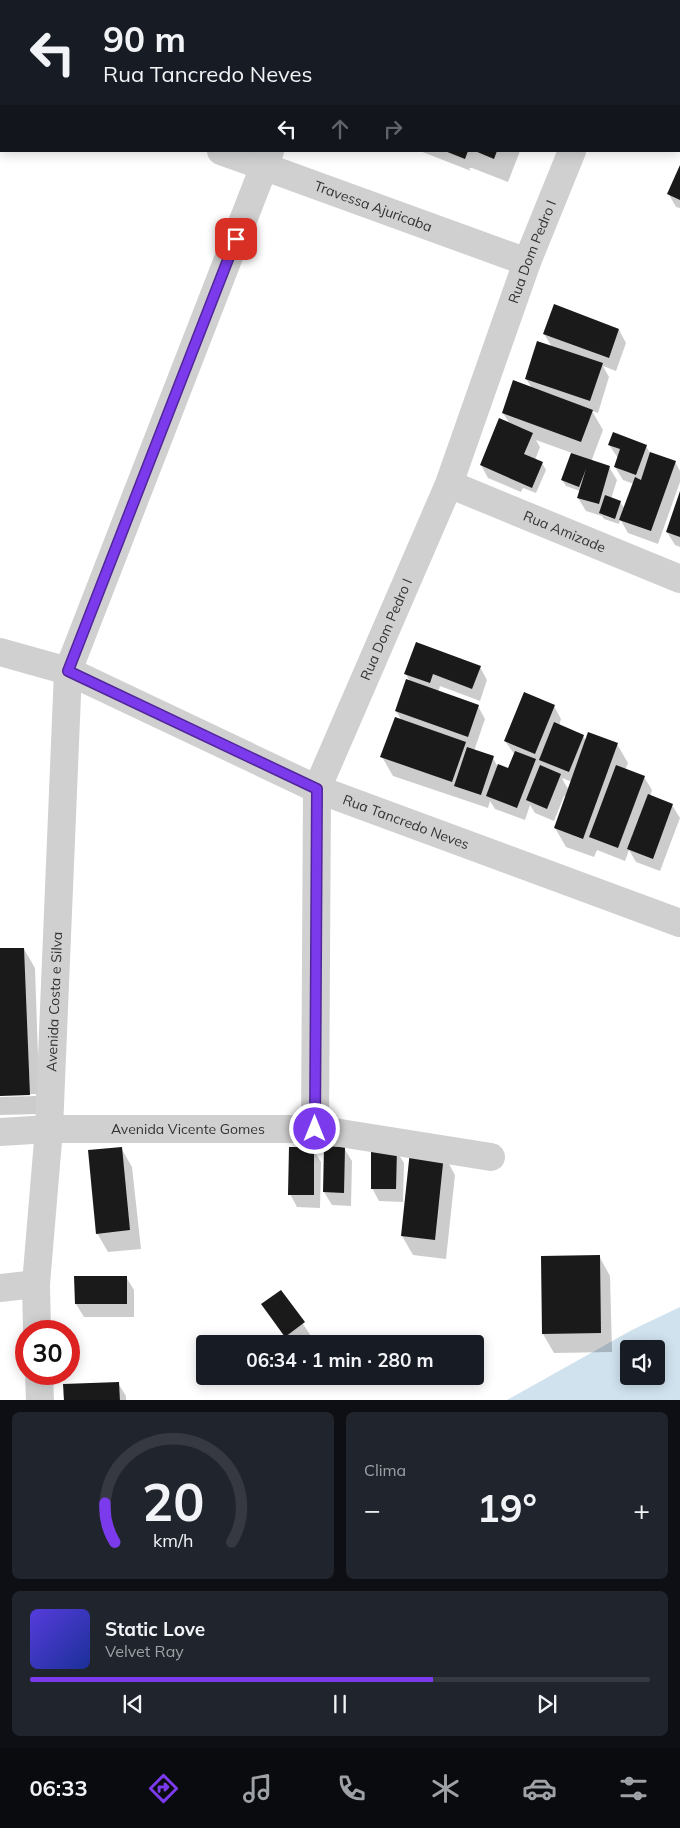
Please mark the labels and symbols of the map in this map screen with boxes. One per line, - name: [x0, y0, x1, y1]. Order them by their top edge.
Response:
- street label: Travessa Ajuricaba: [312, 177, 435, 236]
- street label: Rua Dom Pedro I: [504, 197, 560, 306]
- pin: [215, 218, 257, 260]
- street label: Rua Amizade: [521, 507, 608, 556]
- street label: Rua Dom Pedro I: [356, 576, 416, 683]
- street label: Rua Tancredo Neves: [340, 790, 472, 853]
- street label: Avenida Costa e Silva: [42, 931, 66, 1072]
- position arrow: [288, 1102, 340, 1154]
- street label: Avenida Vicente Gomes: [111, 1120, 265, 1138]
- speed limit sign: 30: [15, 1320, 80, 1385]

